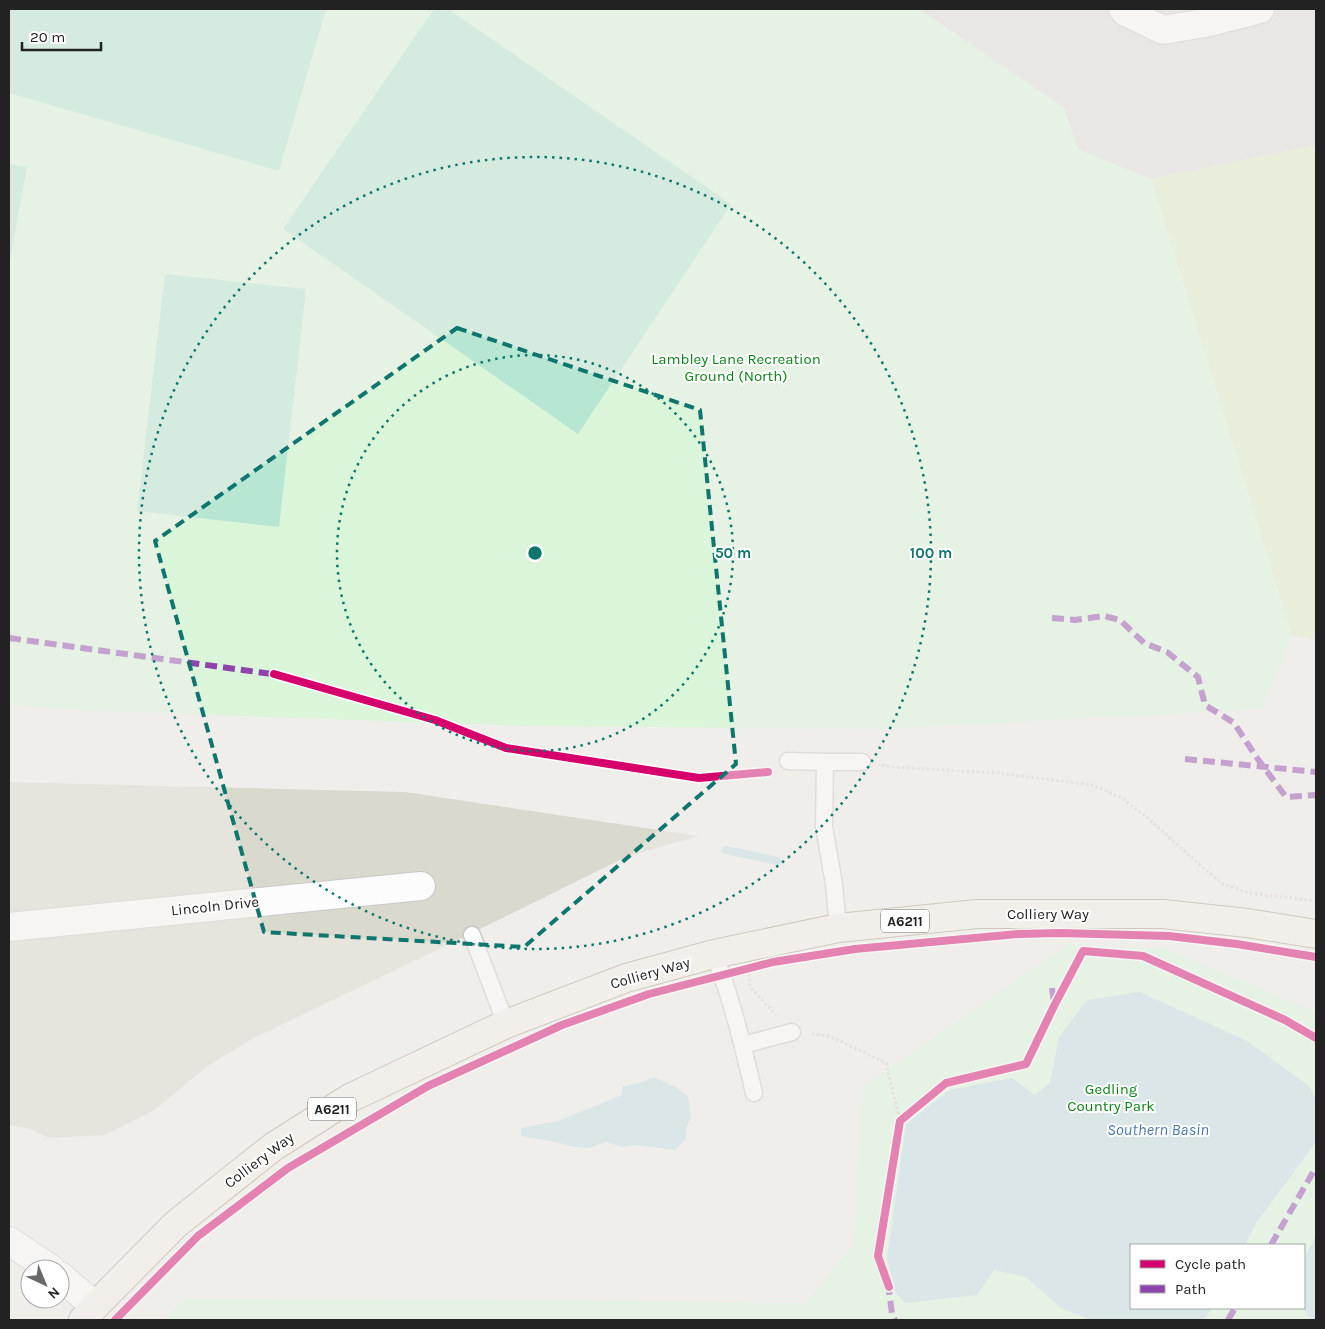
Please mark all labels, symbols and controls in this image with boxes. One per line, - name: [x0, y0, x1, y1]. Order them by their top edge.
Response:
- scale bar: [22, 20, 101, 52]
- text: 20 m: [30, 28, 65, 46]
- park label: Lambley Lane Recreation Ground (North): [651, 350, 821, 385]
- centre of rings: [526, 544, 544, 562]
- text: 50 m: [715, 544, 751, 562]
- text: 100 m: [910, 544, 952, 562]
- street label: Lincoln Drive: [170, 892, 260, 920]
- street label: Colliery Way: [1007, 905, 1089, 923]
- road number: A6211: [881, 909, 929, 932]
- street label: Colliery Way: [608, 953, 692, 993]
- park label: Gedling Country Park: [1067, 1080, 1155, 1115]
- road number: A6211: [308, 1098, 356, 1120]
- water label: Southern Basin: [1107, 1120, 1209, 1139]
- street label: Colliery Way: [221, 1128, 297, 1192]
- legend: [1130, 1244, 1305, 1309]
- text: Cycle path: [1175, 1255, 1246, 1273]
- north arrow: [20, 1259, 70, 1309]
- text: Path: [1175, 1280, 1206, 1298]
- text: N: [44, 1283, 63, 1303]

